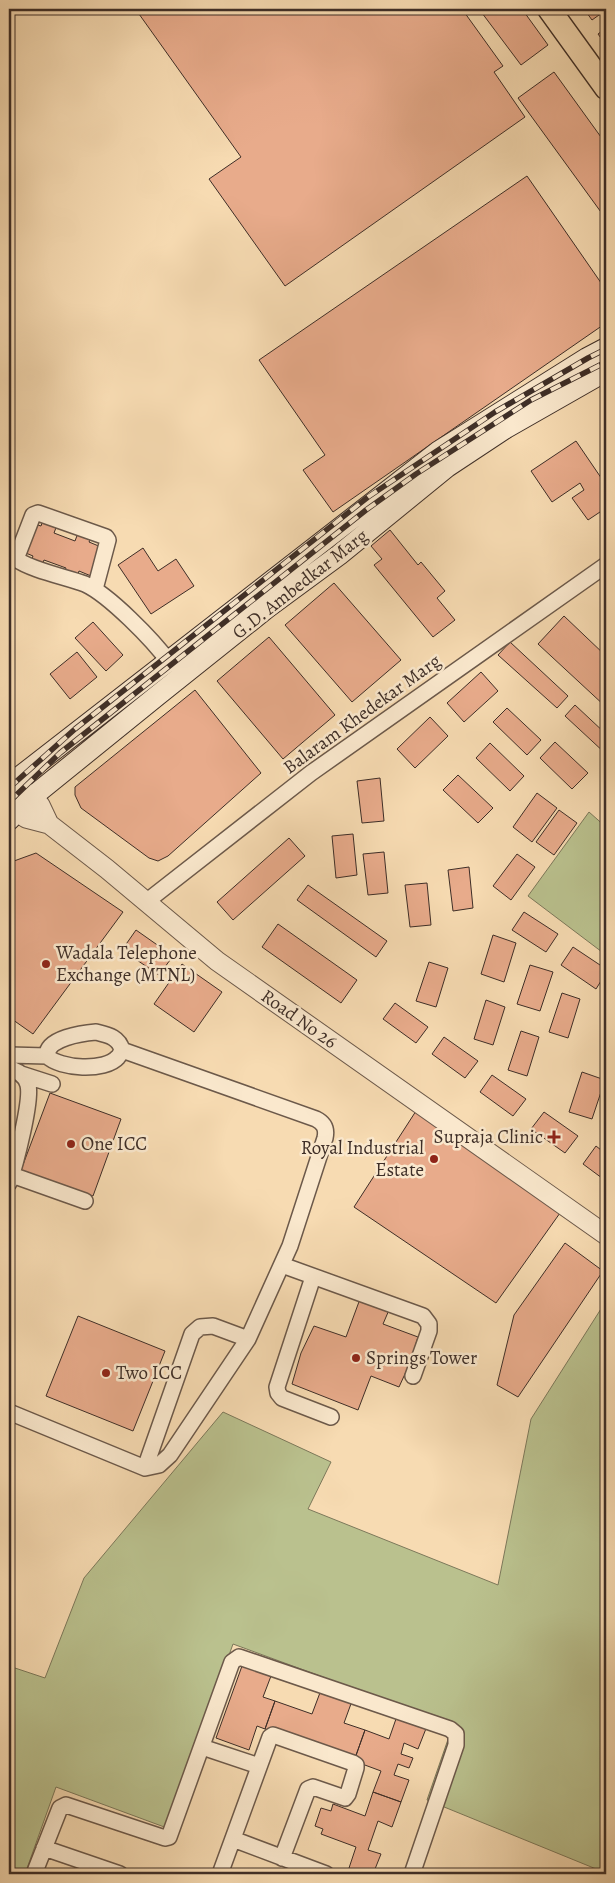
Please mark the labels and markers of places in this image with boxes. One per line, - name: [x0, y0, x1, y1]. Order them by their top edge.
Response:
- place label: Wadala Telephone Exchange (MTNL): [55, 940, 197, 988]
- marker: Wadala Telephone Exchange (MTNL): [40, 958, 52, 970]
- place label: Supraja Clinic: [434, 1124, 543, 1150]
- marker: Supraja Clinic: [547, 1130, 561, 1144]
- place label: One ICC: [81, 1131, 147, 1157]
- place label: Royal Industrial Estate: [301, 1135, 424, 1183]
- marker: One ICC: [65, 1138, 77, 1150]
- marker: Royal Industrial Estate: [428, 1153, 440, 1165]
- place label: Springs Tower: [366, 1345, 477, 1371]
- marker: Springs Tower: [350, 1352, 362, 1364]
- place label: Two ICC: [116, 1360, 182, 1386]
- marker: Two ICC: [100, 1367, 112, 1379]

